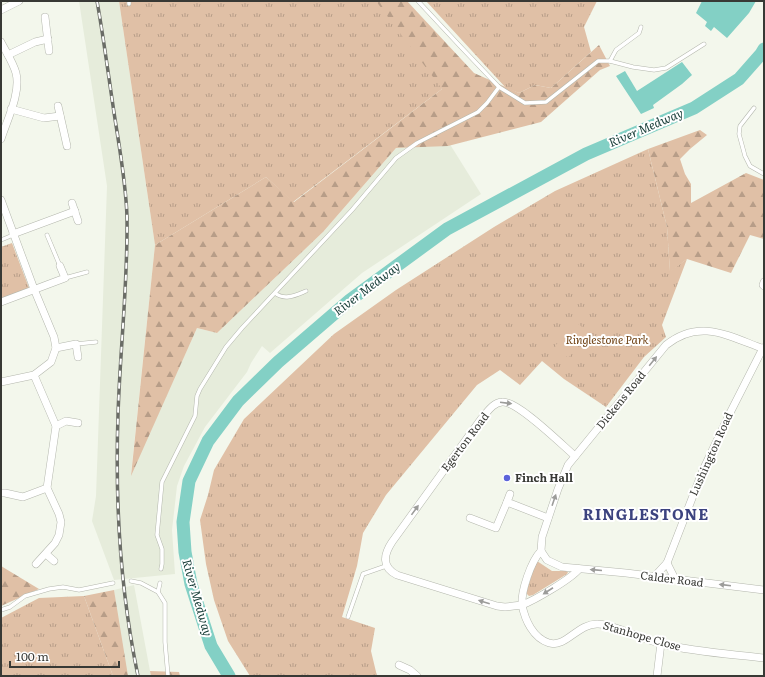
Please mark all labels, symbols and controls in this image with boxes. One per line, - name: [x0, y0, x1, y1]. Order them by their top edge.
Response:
- water label: River Medway: [605, 103, 686, 151]
- water label: River Medway: [329, 257, 404, 319]
- park label: Ringlestone Park: [565, 331, 649, 347]
- one-way arrow: [649, 355, 658, 366]
- street label: Dickens Road: [592, 367, 649, 432]
- one-way arrow: [499, 400, 512, 407]
- street label: Egerton Road: [437, 408, 492, 474]
- street label: Lushington Road: [684, 409, 736, 498]
- place label: Finch Hall: [515, 469, 573, 485]
- marker: Finch Hall: [502, 473, 512, 483]
- one-way arrow: [551, 493, 557, 505]
- district label: RINGLESTONE: [583, 502, 709, 525]
- one-way arrow: [411, 505, 419, 515]
- water label: River Medway: [178, 557, 218, 638]
- street label: Calder Road: [640, 566, 705, 590]
- one-way arrow: [590, 567, 602, 573]
- one-way arrow: [719, 582, 731, 589]
- one-way arrow: [543, 587, 553, 595]
- one-way arrow: [478, 599, 490, 605]
- street label: Stanhope Close: [601, 616, 683, 654]
- scale bar: [10, 643, 119, 669]
- text: 100 m: [16, 647, 49, 665]

